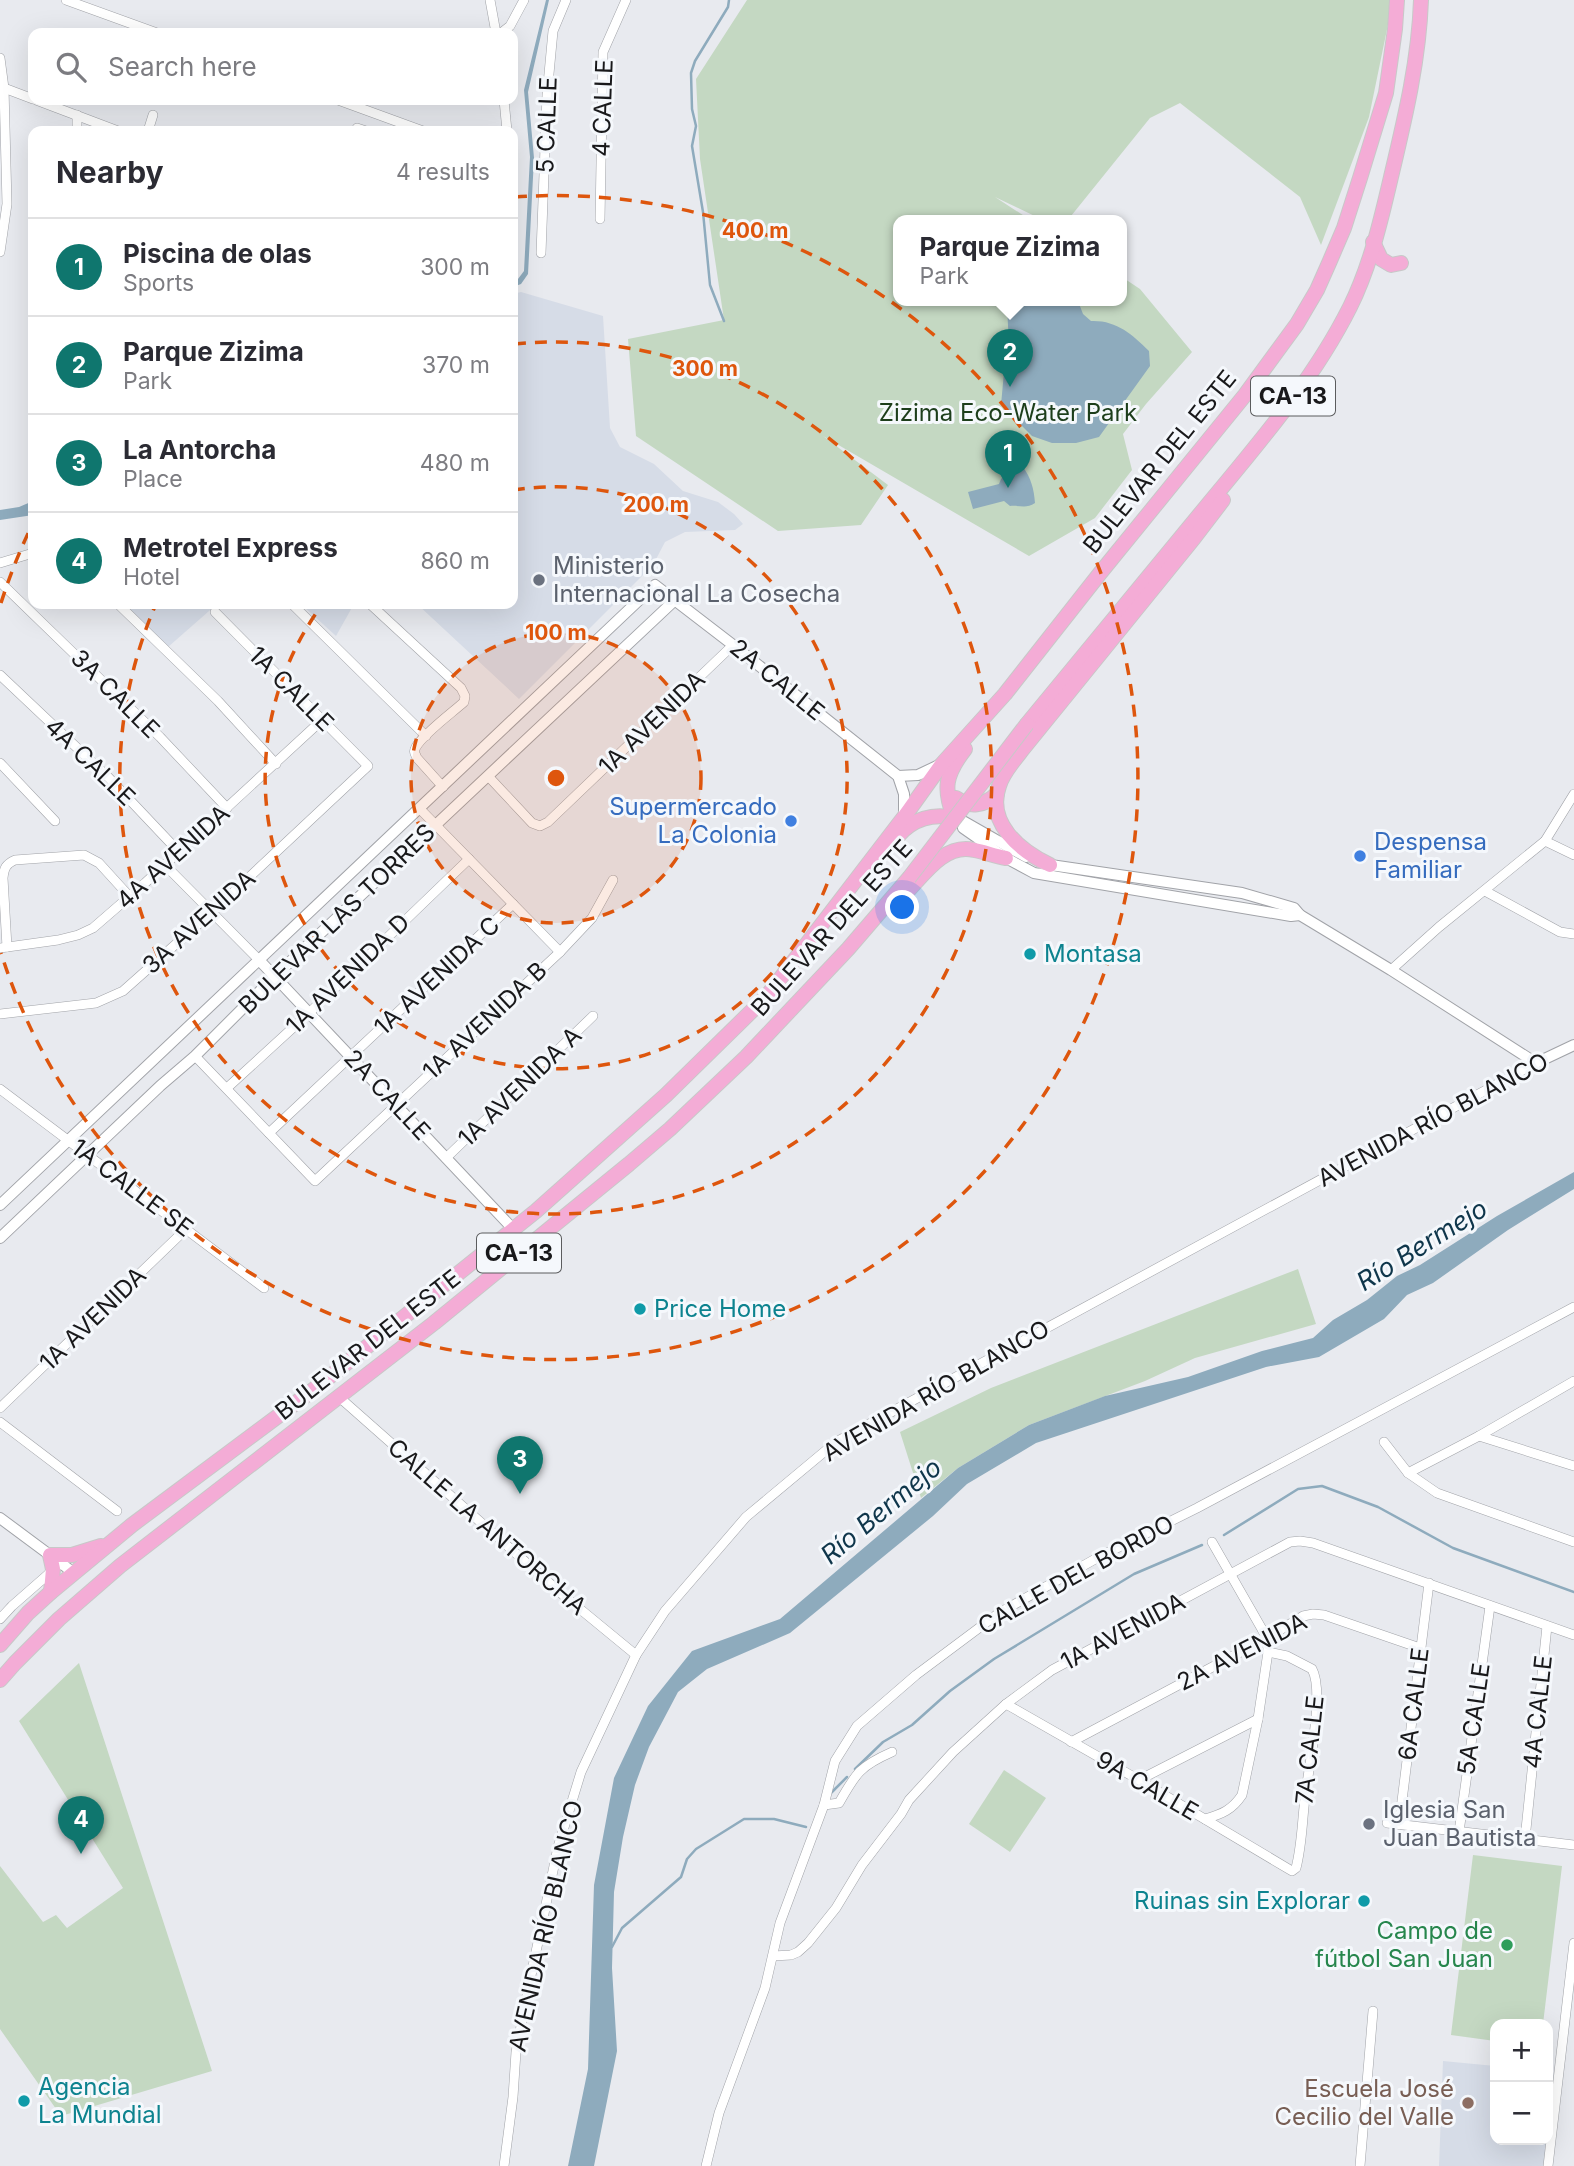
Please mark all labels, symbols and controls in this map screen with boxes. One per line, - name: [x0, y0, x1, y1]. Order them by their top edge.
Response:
- search box: [28, 28, 518, 105]
- icon: search: [52, 48, 90, 86]
- text: Search here: [108, 51, 257, 82]
- street label: 4 CALLE: [586, 59, 619, 157]
- street label: 5 CALLE: [530, 76, 563, 174]
- text: Nearby: [56, 154, 164, 190]
- text: 4 results: [396, 158, 490, 186]
- popup: [893, 215, 1127, 306]
- text: 400 m: [722, 218, 788, 243]
- text: Parque Zizima: [920, 231, 1100, 262]
- text: Piscina de olas: [123, 238, 312, 269]
- text: 1: [74, 253, 84, 281]
- text: 300 m: [420, 253, 490, 281]
- text: Park: [920, 262, 969, 290]
- text: Sports: [123, 269, 194, 297]
- pin: 2: [987, 329, 1033, 387]
- text: Parque Zizima: [123, 336, 304, 367]
- text: 2: [72, 351, 86, 379]
- text: 370 m: [422, 351, 490, 379]
- text: 300 m: [672, 356, 738, 381]
- street label: BULEVAR DEL ESTE: [1077, 364, 1242, 559]
- text: Park: [123, 367, 172, 395]
- road number: CA-13: [1251, 376, 1335, 416]
- park label: Zizima Eco-Water Park: [879, 398, 1137, 427]
- pin: 1: [985, 430, 1031, 488]
- text: La Antorcha: [123, 434, 276, 465]
- text: 3: [72, 449, 86, 477]
- text: 480 m: [420, 449, 490, 477]
- text: Place: [123, 465, 183, 493]
- text: 200 m: [623, 492, 689, 517]
- text: Metrotel Express: [123, 532, 338, 563]
- text: 4: [71, 547, 87, 575]
- text: 860 m: [420, 547, 490, 575]
- place label: Ministerio Internacional La Cosecha: [553, 551, 840, 608]
- text: Hotel: [123, 563, 180, 591]
- marker: Ministerio Internacional La Cosecha: [531, 572, 547, 588]
- text: 100 m: [525, 620, 587, 645]
- street label: 2A CALLE: [724, 633, 830, 726]
- street label: 1A CALLE: [243, 640, 340, 737]
- street label: 3A CALLE: [65, 643, 166, 744]
- street label: 1A AVENIDA: [592, 665, 711, 781]
- street label: 4A CALLE: [39, 712, 141, 812]
- centre of rings: [544, 766, 568, 790]
- place label: Supermercado La Colonia: [609, 792, 777, 849]
- street label: 4A AVENIDA: [110, 798, 235, 915]
- marker: Supermercado La Colonia: [783, 813, 799, 829]
- street label: BULEVAR LAS TORRES: [233, 817, 441, 1020]
- place label: Despensa Familiar: [1374, 827, 1487, 884]
- street label: BULEVAR DEL ESTE: [745, 834, 918, 1022]
- marker: Despensa Familiar: [1352, 848, 1368, 864]
- street label: 3A AVENIDA: [136, 863, 261, 980]
- your location: [885, 890, 919, 924]
- street label: 1A AVENIDA D: [280, 907, 416, 1040]
- street label: 1A AVENIDA C: [368, 910, 505, 1041]
- place label: Montasa: [1044, 939, 1142, 968]
- marker: Montasa: [1022, 946, 1038, 962]
- street label: 1A AVENIDA B: [417, 956, 553, 1085]
- street label: 1A AVENIDA A: [452, 1021, 587, 1153]
- street label: 2A CALLE: [338, 1043, 437, 1146]
- street label: AVENIDA RÍO BLANCO: [1312, 1046, 1553, 1193]
- street label: 1A CALLE SE: [66, 1132, 199, 1243]
- water label: Río Bermejo: [1351, 1192, 1493, 1297]
- road number: CA-13: [477, 1234, 561, 1272]
- street label: 1A AVENIDA: [33, 1261, 152, 1377]
- street label: BULEVAR DEL ESTE: [269, 1263, 466, 1426]
- place label: Price Home: [654, 1294, 786, 1323]
- marker: Price Home: [632, 1301, 648, 1317]
- street label: AVENIDA RÍO BLANCO: [817, 1313, 1054, 1467]
- street label: CALLE LA ANTORCHA: [382, 1432, 593, 1621]
- pin: 3: [497, 1436, 543, 1494]
- water label: Río Bermejo: [814, 1451, 947, 1570]
- street label: CALLE DEL BORDO: [973, 1509, 1179, 1640]
- street label: 1A AVENIDA: [1056, 1587, 1190, 1676]
- street label: 2A AVENIDA: [1172, 1607, 1311, 1697]
- street label: 6A CALLE: [1392, 1646, 1435, 1762]
- street label: 4A CALLE: [1517, 1654, 1558, 1770]
- street label: 5A CALLE: [1451, 1661, 1496, 1777]
- street label: 7A CALLE: [1289, 1694, 1330, 1806]
- street label: 9A CALLE: [1091, 1745, 1204, 1826]
- place label: Iglesia San Juan Bautista: [1383, 1795, 1536, 1852]
- pin: 4: [58, 1796, 104, 1854]
- street label: AVENIDA RÍO BLANCO: [502, 1797, 589, 2054]
- marker: Iglesia San Juan Bautista: [1361, 1816, 1377, 1832]
- place label: Ruinas sin Explorar: [1134, 1886, 1350, 1915]
- marker: Ruinas sin Explorar: [1356, 1893, 1372, 1909]
- place label: Campo de fútbol San Juan: [1315, 1916, 1493, 1973]
- marker: Campo de fútbol San Juan: [1499, 1937, 1515, 1953]
- map controls: [1490, 2019, 1553, 2145]
- button: +: [1490, 2019, 1553, 2082]
- place label: Agencia La Mundial: [38, 2072, 162, 2129]
- place label: Escuela José Cecilio del Valle: [1275, 2074, 1454, 2131]
- button: −: [1490, 2082, 1553, 2145]
- marker: Agencia La Mundial: [16, 2093, 32, 2109]
- marker: Escuela José Cecilio del Valle: [1460, 2095, 1476, 2111]

